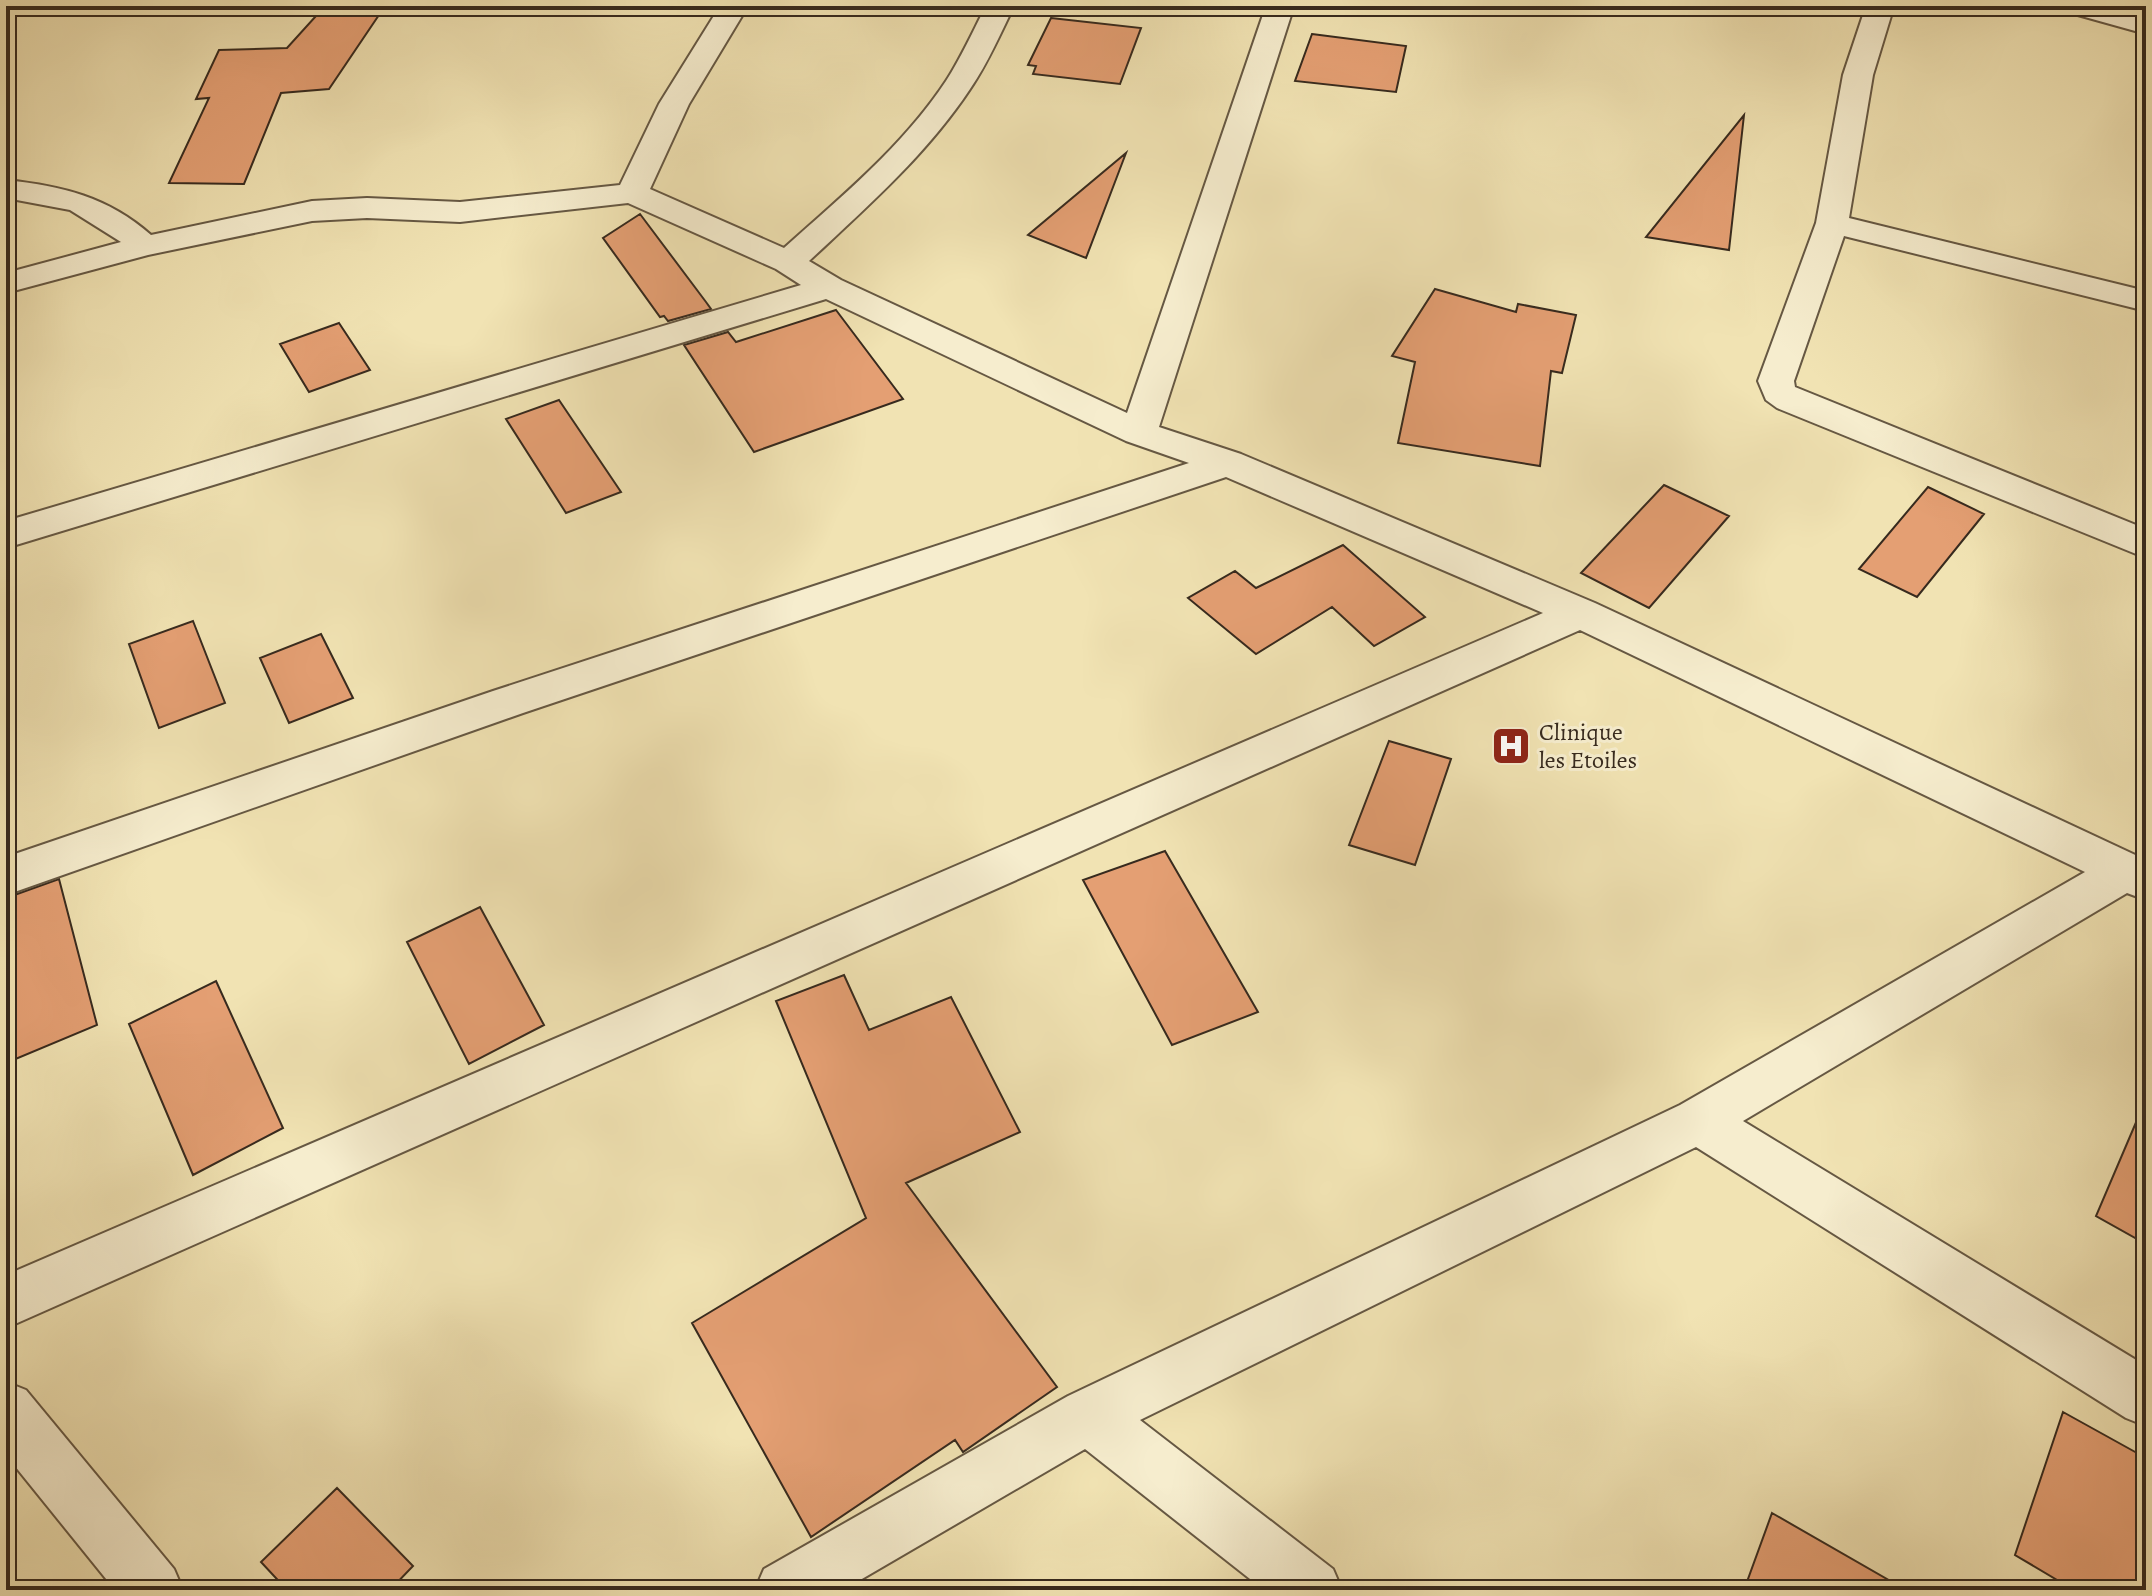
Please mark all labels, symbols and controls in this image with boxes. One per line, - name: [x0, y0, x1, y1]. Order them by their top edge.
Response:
- place label: Clinique les Etoiles: [1539, 716, 1637, 776]
- hospital icon: Clinique les Etoiles: [1490, 725, 1532, 767]

